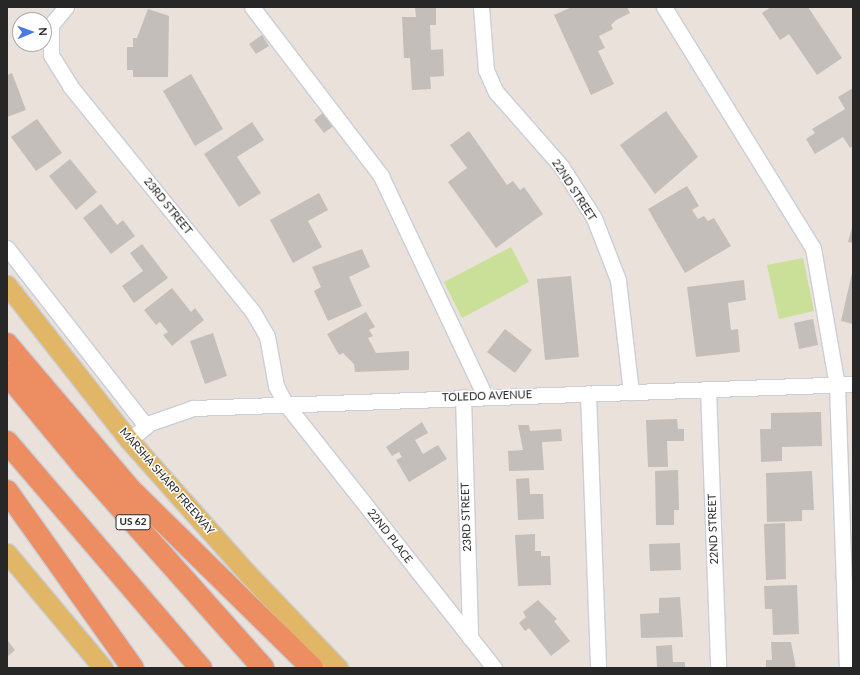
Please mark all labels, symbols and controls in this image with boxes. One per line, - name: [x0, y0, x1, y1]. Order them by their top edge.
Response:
- north arrow: [12, 12, 52, 52]
- text: N: [37, 27, 50, 36]
- street label: 22ND STREET: [549, 157, 599, 223]
- street label: 23RD STREET: [141, 175, 195, 237]
- street label: TOLEDO AVENUE: [442, 388, 532, 404]
- street label: MARSHA SHARP FREEWAY: [117, 425, 217, 537]
- street label: 23RD STREET: [458, 482, 474, 552]
- street label: 22ND STREET: [705, 493, 721, 565]
- street label: 22ND PLACE: [365, 506, 415, 566]
- road number: US 62: [115, 514, 151, 530]

